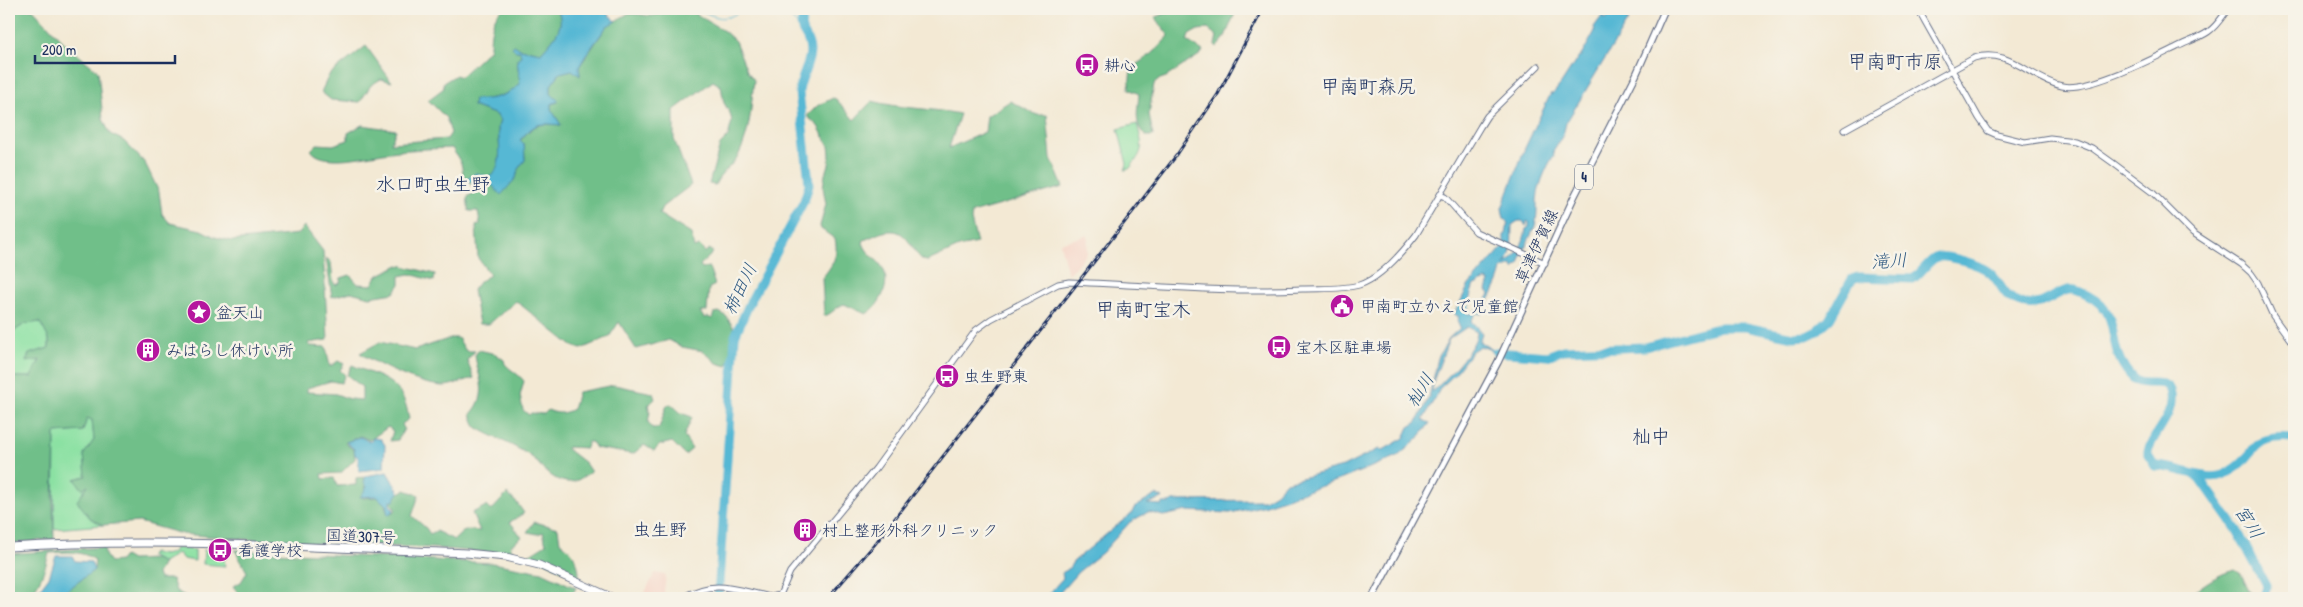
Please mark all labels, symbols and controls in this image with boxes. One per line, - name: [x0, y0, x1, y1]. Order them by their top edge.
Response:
- scale bar: [35, 32, 175, 64]
- text: 200 m: [42, 39, 76, 60]
- district label: 甲南町市原: [1847, 48, 1943, 74]
- bus stop icon: 耕心: [1074, 52, 1100, 78]
- place label: 耕心: [1104, 54, 1136, 76]
- district label: 甲南町森尻: [1320, 73, 1416, 99]
- road number: 4: [1575, 164, 1593, 190]
- district label: 水口町虫生野: [376, 171, 490, 197]
- street label: 草津伊賀線: [1509, 205, 1563, 287]
- water label: 滝川: [1870, 247, 1908, 274]
- water label: 柿田川: [716, 259, 763, 319]
- public building icon: 甲南町立かえで児童館: [1329, 293, 1355, 319]
- place label: 甲南町立かえで児童館: [1360, 295, 1519, 317]
- district label: 甲南町宝木: [1095, 296, 1191, 322]
- place icon: 盆天山: [186, 299, 212, 325]
- place label: 盆天山: [216, 301, 264, 323]
- bus stop icon: 宝木区駐車場: [1266, 334, 1292, 360]
- place label: 宝木区駐車場: [1296, 336, 1392, 358]
- building icon: みはらし休けい所: [135, 337, 161, 363]
- place label: みはらし休けい所: [166, 339, 294, 361]
- bus stop icon: 虫生野東: [934, 363, 960, 389]
- place label: 虫生野東: [964, 365, 1028, 387]
- water label: 杣川: [1399, 368, 1440, 412]
- district label: 杣中: [1632, 423, 1670, 449]
- water label: 宮川: [2229, 500, 2270, 544]
- district label: 虫生野: [633, 517, 687, 542]
- building icon: 村上整形外科クリニック: [792, 517, 818, 543]
- place label: 村上整形外科クリニック: [822, 519, 998, 541]
- street label: 国道307号: [326, 524, 396, 548]
- bus stop icon: 看護学校: [207, 537, 233, 563]
- place label: 看護学校: [238, 539, 302, 561]

